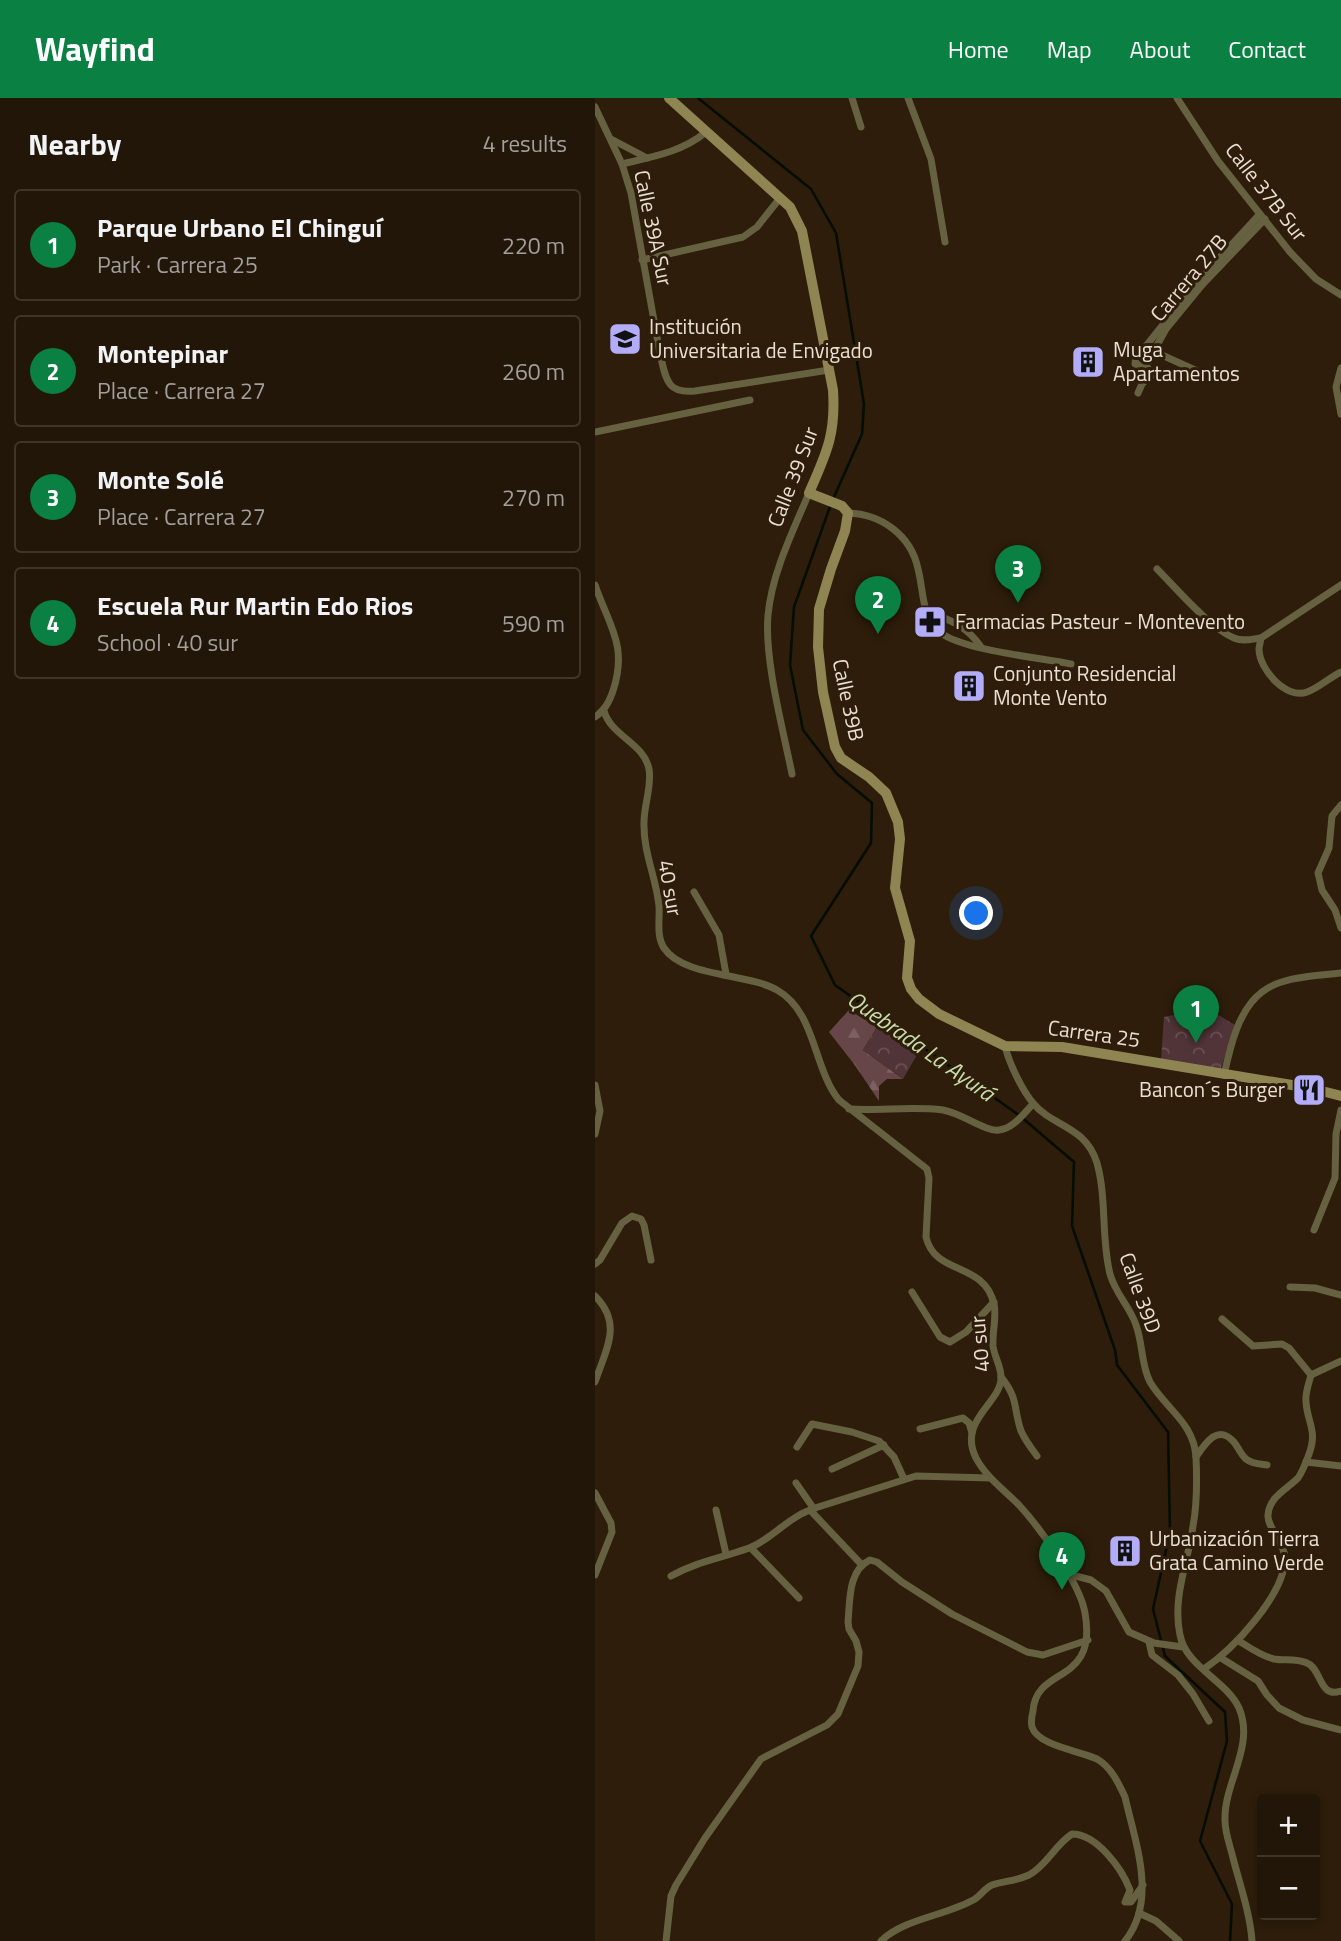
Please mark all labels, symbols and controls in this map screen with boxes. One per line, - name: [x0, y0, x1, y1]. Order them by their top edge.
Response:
- text: Wayfind: [35, 24, 155, 74]
- text: Home: [948, 31, 1009, 67]
- text: Map: [1047, 31, 1092, 67]
- text: About: [1130, 31, 1190, 67]
- text: Contact: [1228, 31, 1306, 67]
- text: Nearby: [28, 121, 121, 167]
- text: 4 results: [483, 126, 567, 161]
- street label: Calle 37B Sur: [1218, 135, 1316, 248]
- street label: Calle 39A Sur: [626, 167, 682, 289]
- text: Parque Urbano El Chinguí: [97, 208, 382, 247]
- street label: Carrera 27B: [1142, 227, 1234, 328]
- text: 1: [47, 228, 59, 263]
- text: 220 m: [502, 228, 565, 263]
- text: Park · Carrera 25: [97, 247, 258, 282]
- place label: Institución Universitaria de Envigado: [649, 310, 873, 366]
- school or university icon: Institución Universitaria de Envigado: [606, 320, 644, 358]
- place label: Muga Apartamentos: [1113, 333, 1240, 389]
- text: Montepinar: [97, 334, 228, 373]
- building icon: Muga Apartamentos: [1069, 343, 1107, 381]
- text: 2: [47, 354, 59, 389]
- text: 260 m: [502, 354, 565, 389]
- text: Place · Carrera 27: [97, 373, 266, 408]
- street label: Calle 39 Sur: [758, 422, 826, 531]
- text: Monte Solé: [97, 460, 224, 499]
- text: 3: [47, 480, 59, 515]
- text: 270 m: [502, 480, 565, 515]
- text: Place · Carrera 27: [97, 499, 266, 534]
- pin: 3: [995, 545, 1041, 603]
- pin: 2: [855, 576, 901, 634]
- text: Escuela Rur Martin Edo Rios: [97, 586, 413, 625]
- pharmacy icon: Farmacias Pasteur - Montevento: [911, 603, 949, 641]
- place label: Farmacias Pasteur - Montevento: [955, 605, 1245, 637]
- text: 4: [47, 606, 59, 641]
- text: 590 m: [502, 606, 565, 641]
- text: School · 40 sur: [97, 625, 238, 660]
- street label: Calle 39B: [825, 656, 873, 744]
- place label: Conjunto Residencial Monte Vento: [993, 657, 1176, 713]
- building icon: Conjunto Residencial Monte Vento: [950, 667, 988, 705]
- street label: 40 sur: [650, 857, 692, 918]
- your location: [959, 896, 993, 930]
- water label: Quebrada La Ayurá: [840, 982, 1004, 1111]
- pin: 1: [1173, 985, 1219, 1043]
- street label: Carrera 25: [1046, 1011, 1142, 1055]
- restaurant icon: Bancon´s Burger: [1290, 1071, 1328, 1109]
- place label: Bancon´s Burger: [1139, 1073, 1285, 1105]
- street label: Calle 39D: [1112, 1248, 1170, 1338]
- street label: 40 sur: [961, 1315, 997, 1374]
- place label: Urbanización Tierra Grata Camino Verde: [1149, 1522, 1324, 1578]
- pin: 4: [1039, 1532, 1085, 1590]
- building icon: Urbanización Tierra Grata Camino Verde: [1106, 1532, 1144, 1570]
- map controls: [1257, 1794, 1320, 1920]
- button: +: [1257, 1794, 1320, 1857]
- button: −: [1257, 1857, 1320, 1920]

